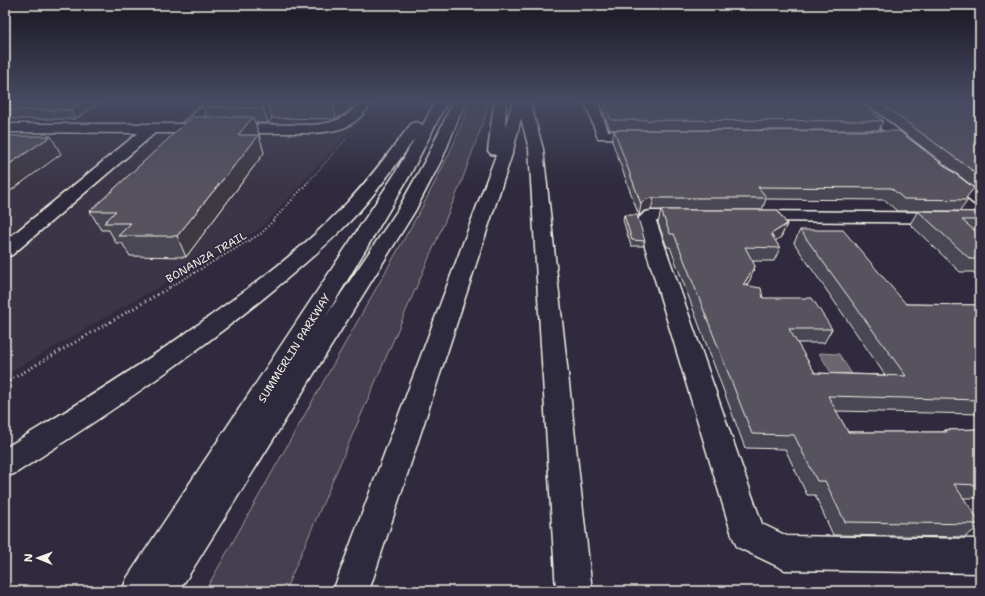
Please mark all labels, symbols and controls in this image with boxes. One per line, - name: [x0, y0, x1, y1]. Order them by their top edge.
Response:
- street label: BONANZA TRAIL: [163, 228, 249, 287]
- street label: SUMMERLIN PARKWAY: [255, 291, 334, 406]
- north arrow: [18, 538, 58, 578]
- text: N: [21, 553, 36, 562]

